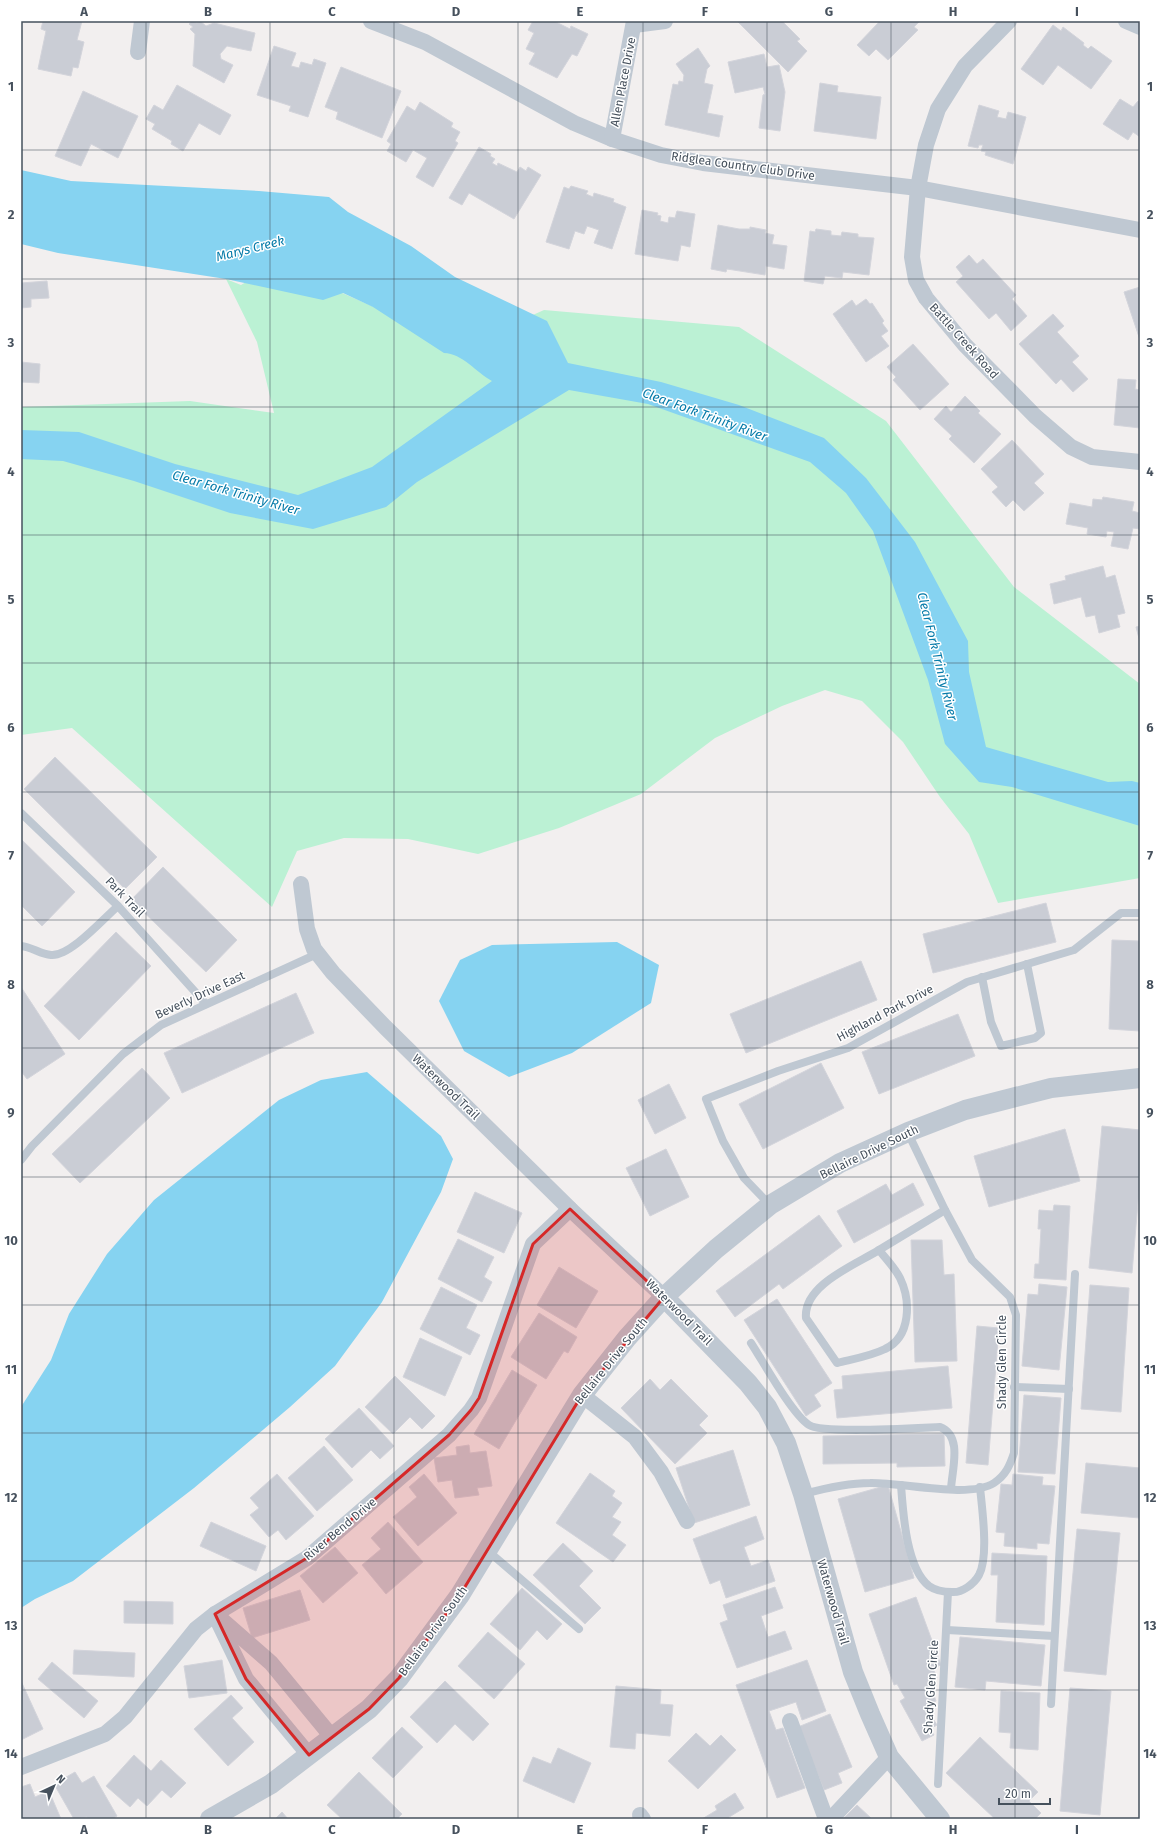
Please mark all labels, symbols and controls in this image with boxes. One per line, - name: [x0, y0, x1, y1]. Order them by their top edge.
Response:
- text: A: [79, 4, 88, 19]
- text: B: [204, 4, 212, 19]
- text: C: [328, 4, 336, 19]
- text: D: [452, 4, 461, 19]
- text: E: [577, 4, 584, 19]
- text: F: [702, 4, 709, 19]
- text: G: [825, 4, 833, 19]
- text: H: [949, 4, 957, 19]
- text: I: [1075, 4, 1079, 19]
- street label: Allen Place Drive: [607, 36, 639, 128]
- text: 1: [8, 79, 14, 94]
- text: 1: [1147, 79, 1153, 94]
- street label: Ridglea Country Club Drive: [670, 149, 816, 183]
- text: 2: [8, 207, 15, 222]
- text: 2: [1147, 207, 1154, 222]
- water label: Marys Creek: [214, 233, 286, 264]
- street label: Battle Creek Road: [927, 300, 1001, 382]
- text: 3: [7, 335, 15, 350]
- text: 3: [1146, 335, 1154, 350]
- water label: Clear Fork Trinity River: [640, 385, 770, 444]
- text: 4: [7, 464, 15, 479]
- text: 4: [1146, 464, 1154, 479]
- water label: Clear Fork Trinity River: [171, 467, 302, 518]
- water label: Clear Fork Trinity River: [914, 591, 961, 723]
- text: 5: [8, 592, 15, 607]
- text: 5: [1147, 592, 1154, 607]
- text: 6: [7, 720, 15, 735]
- text: 6: [1146, 720, 1154, 735]
- text: 7: [8, 848, 14, 863]
- text: 7: [1147, 848, 1153, 863]
- street label: Park Trail: [103, 874, 148, 920]
- street label: Beverly Drive East: [153, 968, 248, 1022]
- text: 8: [7, 977, 15, 992]
- text: 8: [1146, 977, 1154, 992]
- street label: Highland Park Drive: [834, 982, 936, 1044]
- street label: Waterwood Trail: [410, 1051, 483, 1123]
- text: 9: [7, 1105, 15, 1120]
- text: 9: [1146, 1105, 1154, 1120]
- street label: Bellaire Drive South: [817, 1122, 921, 1182]
- text: 10: [4, 1233, 18, 1248]
- text: 10: [1143, 1233, 1157, 1248]
- street label: Waterwood Trail: [643, 1276, 715, 1348]
- street label: Bellaire Drive South: [572, 1315, 650, 1407]
- street label: Shady Glen Circle: [995, 1315, 1009, 1409]
- text: 11: [5, 1362, 17, 1377]
- text: 11: [1144, 1362, 1156, 1377]
- text: 12: [5, 1490, 18, 1505]
- text: 12: [1144, 1490, 1157, 1505]
- street label: River Bend Drive: [301, 1495, 379, 1563]
- street label: Waterwood Trail: [814, 1558, 852, 1647]
- street label: Bellaire Drive South: [396, 1583, 470, 1679]
- text: 13: [5, 1618, 18, 1633]
- text: 13: [1144, 1618, 1157, 1633]
- street label: Shady Glen Circle: [921, 1640, 941, 1734]
- text: 14: [4, 1746, 18, 1761]
- text: 14: [1143, 1746, 1157, 1761]
- north arrow: [34, 1766, 74, 1806]
- text: N: [53, 1772, 68, 1786]
- scale bar: [999, 1780, 1050, 1806]
- text: 20 m: [1005, 1787, 1031, 1801]
- text: A: [79, 1822, 88, 1837]
- text: B: [204, 1822, 212, 1837]
- text: C: [328, 1822, 336, 1837]
- text: D: [452, 1822, 461, 1837]
- text: E: [577, 1822, 584, 1837]
- text: F: [702, 1822, 709, 1837]
- text: G: [825, 1822, 833, 1837]
- text: H: [949, 1822, 957, 1837]
- text: I: [1075, 1822, 1079, 1837]

